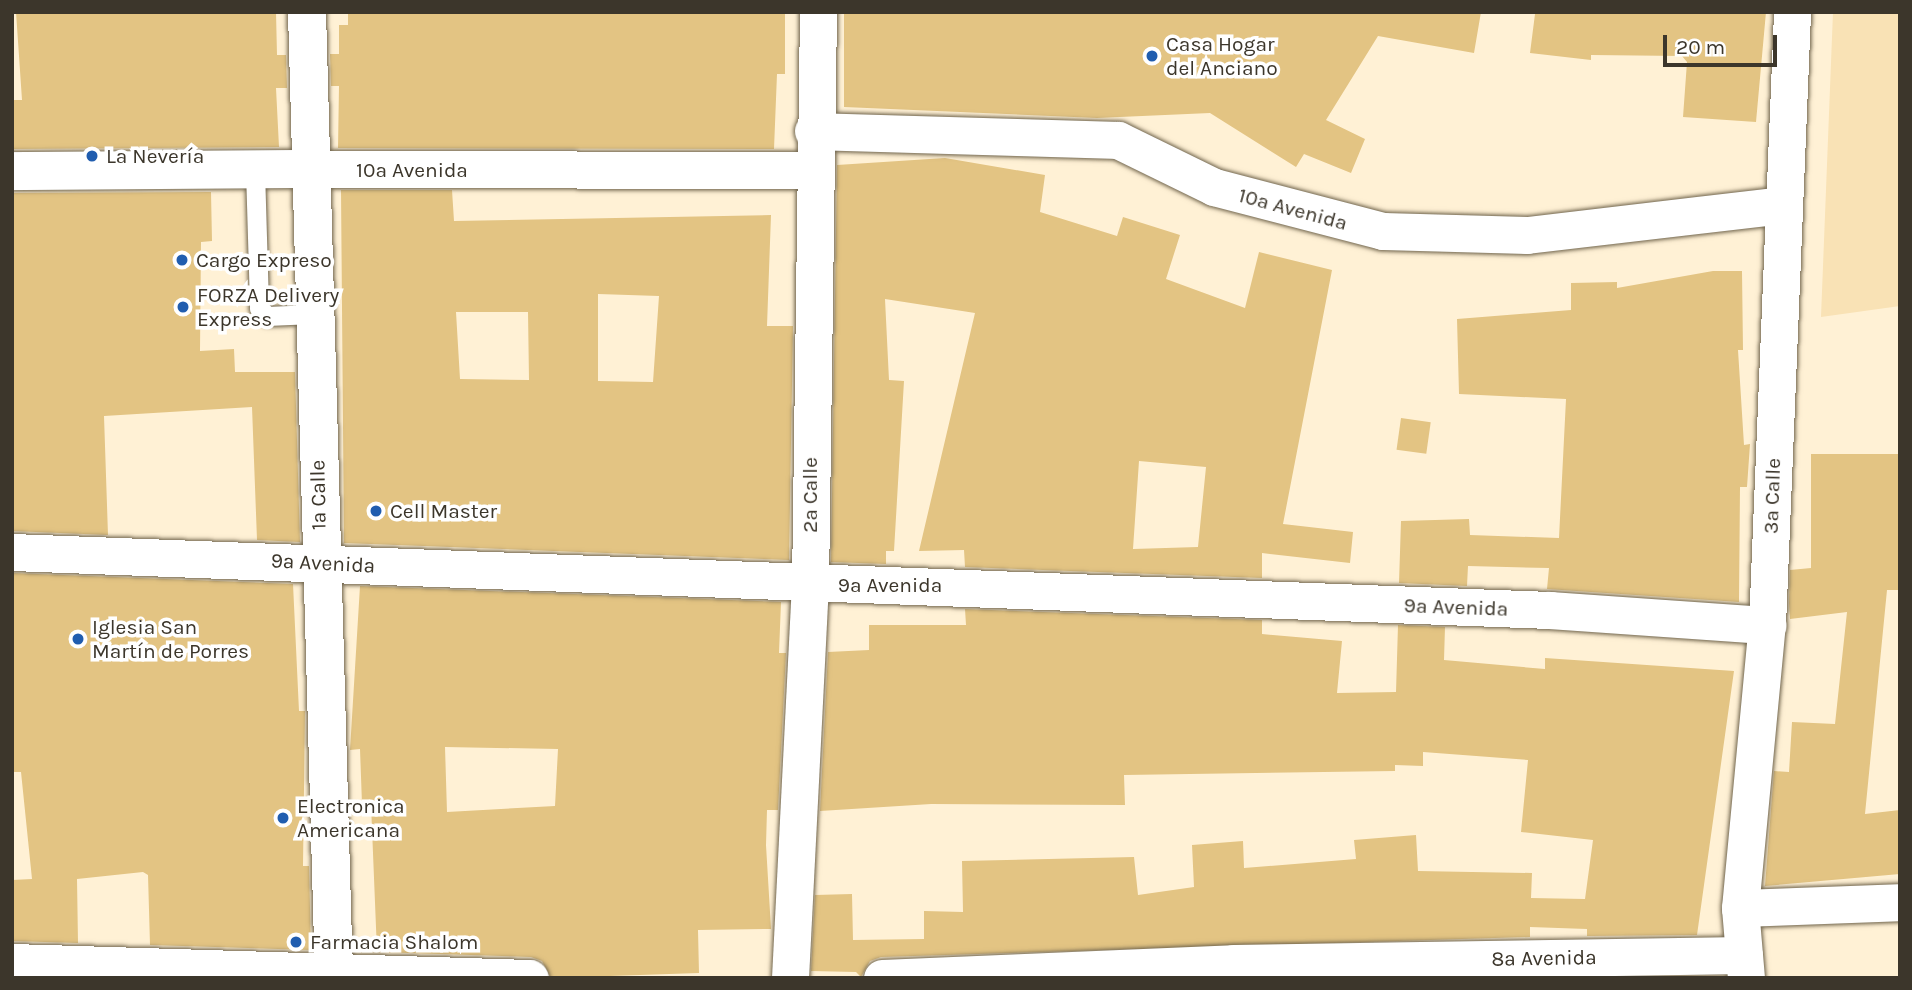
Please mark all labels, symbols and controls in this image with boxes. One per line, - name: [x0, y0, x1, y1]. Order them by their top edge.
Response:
- scale bar: [1667, 21, 1781, 65]
- place label: Casa Hogar del Anciano: [1166, 31, 1278, 81]
- text: 20 m: [1676, 35, 1725, 59]
- marker: Casa Hogar del Anciano: [1144, 48, 1160, 64]
- place label: La Nevería: [106, 143, 204, 169]
- marker: La Nevería: [84, 148, 100, 164]
- street label: 10a Avenida: [356, 157, 468, 183]
- street label: 10a Avenida: [1236, 182, 1350, 236]
- place label: Cargo Expreso: [196, 247, 332, 273]
- marker: Cargo Expreso: [174, 252, 190, 268]
- place label: FORZA Delivery Express: [197, 282, 339, 332]
- marker: FORZA Delivery Express: [175, 299, 191, 315]
- street label: 2a Calle: [797, 457, 823, 533]
- street label: 3a Calle: [1758, 458, 1786, 534]
- street label: 1a Calle: [305, 460, 331, 530]
- place label: Cell Master: [390, 498, 497, 524]
- marker: Cell Master: [368, 503, 384, 519]
- street label: 9a Avenida: [270, 548, 376, 578]
- street label: 9a Avenida: [838, 572, 942, 598]
- street label: 9a Avenida: [1403, 593, 1509, 621]
- place label: Iglesia San Martín de Porres: [92, 614, 249, 664]
- marker: Iglesia San Martín de Porres: [70, 631, 86, 647]
- place label: Electronica Americana: [297, 793, 405, 843]
- marker: Electronica Americana: [275, 810, 291, 826]
- place label: Farmacia Shalom: [310, 929, 478, 955]
- marker: Farmacia Shalom: [288, 934, 304, 950]
- street label: 8a Avenida: [1491, 944, 1597, 972]

